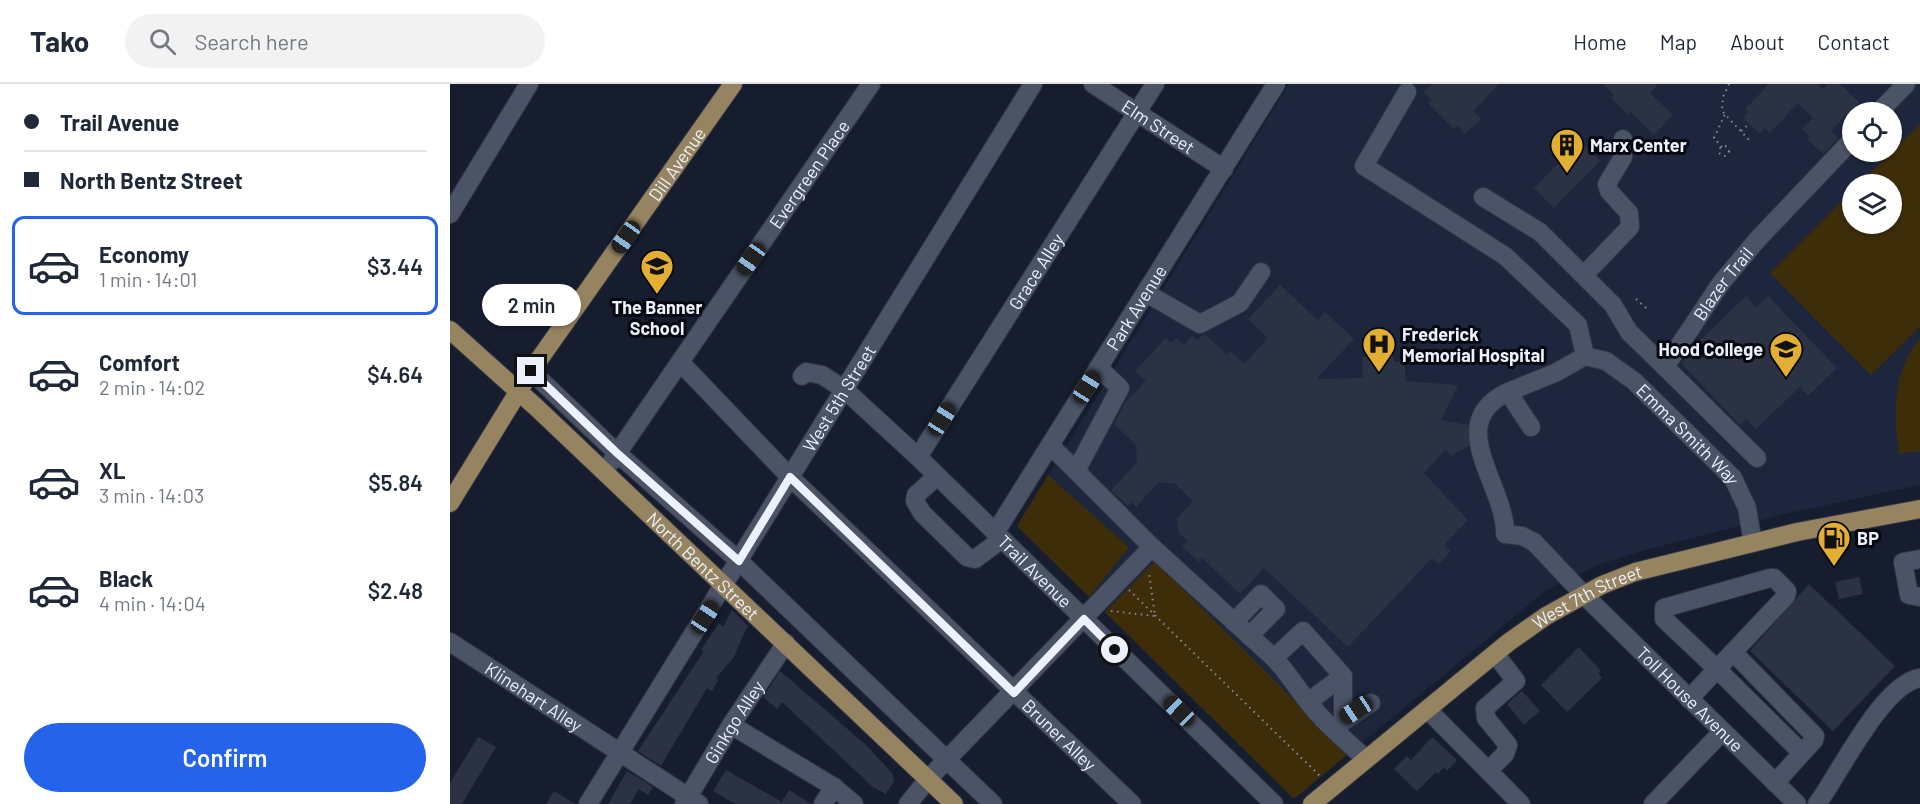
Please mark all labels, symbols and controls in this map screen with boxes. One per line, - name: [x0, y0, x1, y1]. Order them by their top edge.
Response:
- search box: [125, 14, 545, 68]
- text: Tako: [30, 24, 89, 58]
- icon: search: [146, 25, 179, 58]
- text: Search here: [194, 28, 309, 54]
- text: Home: [1573, 29, 1627, 54]
- text: Map: [1660, 29, 1697, 54]
- text: About: [1730, 29, 1785, 54]
- text: Contact: [1818, 29, 1890, 54]
- street label: Elm Street: [1118, 95, 1199, 158]
- map controls: [1842, 102, 1902, 234]
- button: locate: [1842, 102, 1902, 162]
- text: Trail Avenue: [60, 109, 179, 135]
- street label: Evergreen Place: [764, 116, 854, 233]
- street label: Dill Avenue: [643, 123, 710, 205]
- building icon: Marx Center: [1549, 127, 1585, 174]
- place label: Marx Center: [1590, 134, 1687, 156]
- text: North Bentz Street: [60, 167, 243, 193]
- button: layers: [1842, 174, 1902, 234]
- car: [608, 217, 644, 257]
- street label: Grace Alley: [1004, 229, 1068, 314]
- icon: car: [27, 239, 81, 293]
- car: [733, 239, 769, 279]
- text: Economy: [99, 241, 189, 267]
- street label: Blazer Trail: [1688, 242, 1758, 324]
- school or university icon: The Banner School: [639, 248, 675, 295]
- text: $3.44: [367, 253, 423, 279]
- street label: Park Avenue: [1101, 261, 1171, 354]
- text: 1 min · 14:01: [99, 267, 197, 291]
- callout: 2 min: [482, 284, 580, 326]
- text: 2 min: [508, 293, 555, 317]
- place label: The Banner School: [612, 296, 702, 339]
- place label: Frederick Memorial Hospital: [1402, 323, 1545, 366]
- hospital icon: Frederick Memorial Hospital: [1361, 326, 1397, 373]
- school or university icon: Hood College: [1768, 331, 1804, 378]
- place label: Hood College: [1658, 338, 1763, 360]
- street label: West 5th Street: [797, 341, 880, 456]
- icon: car: [27, 347, 81, 401]
- text: Comfort: [99, 349, 180, 375]
- route end: [517, 357, 544, 384]
- text: $4.64: [367, 361, 423, 387]
- car: [1070, 367, 1104, 407]
- text: 2 min · 14:02: [99, 375, 205, 399]
- street label: Emma Smith Way: [1632, 379, 1745, 487]
- car: [925, 399, 959, 439]
- icon: car: [27, 455, 81, 509]
- text: XL: [99, 457, 125, 483]
- text: $5.84: [368, 469, 423, 495]
- text: 3 min · 14:03: [99, 483, 204, 507]
- street label: North Bentz Street: [642, 507, 764, 624]
- fuel station icon: BP: [1816, 520, 1852, 567]
- place label: BP: [1857, 527, 1879, 549]
- street label: Trail Avenue: [994, 530, 1077, 612]
- street label: West 7th Street: [1528, 560, 1644, 633]
- icon: car: [27, 563, 81, 617]
- text: Black: [99, 565, 153, 591]
- text: $2.48: [368, 577, 423, 603]
- text: 4 min · 14:04: [99, 591, 206, 615]
- car: [688, 597, 722, 637]
- route start: [1101, 636, 1128, 663]
- street label: Toll House Avenue: [1632, 642, 1748, 756]
- street label: Klinehart Alley: [481, 657, 587, 736]
- street label: Ginkgo Alley: [700, 676, 769, 768]
- car: [1160, 692, 1198, 730]
- car: [1336, 693, 1376, 727]
- street label: Bruner Alley: [1018, 694, 1101, 775]
- button: Confirm: [24, 723, 426, 792]

